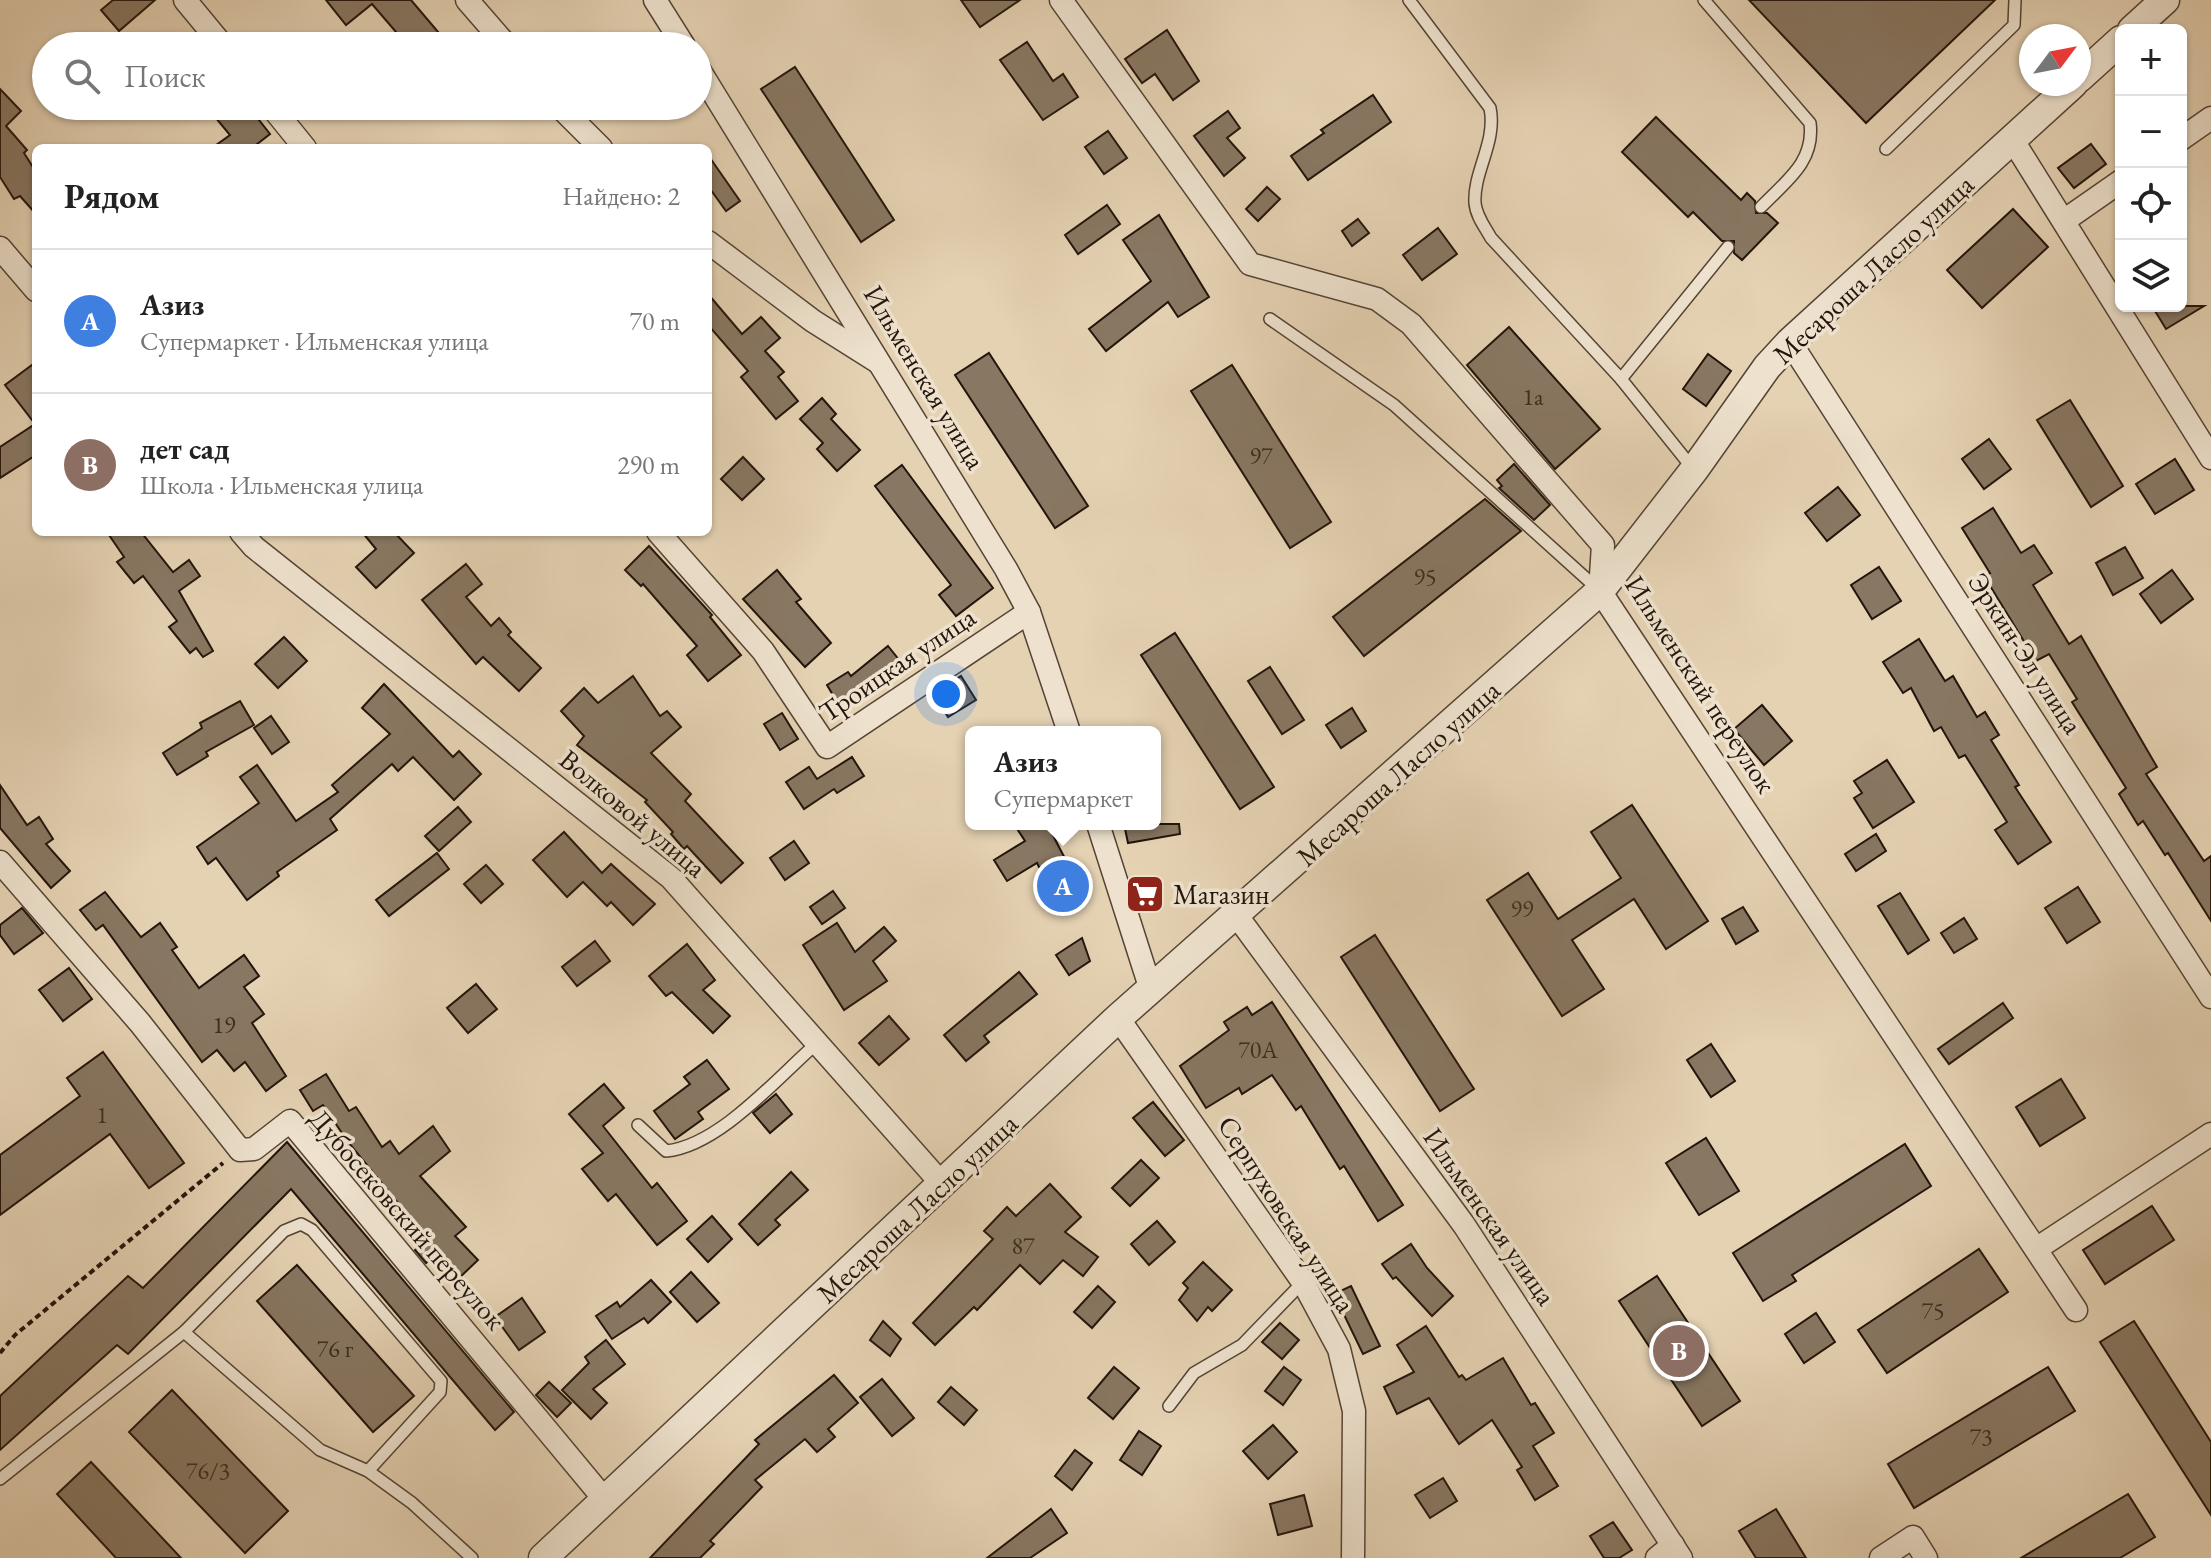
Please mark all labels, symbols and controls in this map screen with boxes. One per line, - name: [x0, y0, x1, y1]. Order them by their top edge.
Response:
- north arrow: [2019, 24, 2091, 96]
- map controls: [2115, 24, 2187, 312]
- button: +: [2115, 24, 2187, 96]
- search box: [32, 32, 712, 120]
- icon: search: [60, 54, 104, 98]
- text: Поиск: [124, 57, 206, 96]
- button: −: [2115, 96, 2187, 168]
- street label: Месароша Ласло улица: [1765, 166, 1982, 372]
- button: locate: [2115, 168, 2187, 240]
- text: Рядом: [64, 174, 159, 218]
- text: Найдено: 2: [562, 179, 680, 213]
- button: layers: [2115, 240, 2187, 312]
- street label: Ильменская улица: [856, 278, 995, 476]
- text: Азиз: [140, 285, 204, 324]
- text: A: [81, 304, 99, 338]
- text: 70 m: [630, 304, 680, 338]
- text: Супермаркет · Ильменская улица: [140, 324, 489, 358]
- house number: 1а: [1522, 381, 1544, 412]
- text: дет сад: [140, 429, 230, 468]
- house number: 97: [1249, 440, 1273, 471]
- text: B: [82, 448, 98, 482]
- text: 290 m: [617, 448, 680, 482]
- text: Школа · Ильменская улица: [140, 468, 423, 502]
- house number: 95: [1413, 561, 1437, 592]
- street label: Эркин-Эл улица: [1960, 566, 2092, 741]
- street label: Ильменский переулок: [1617, 568, 1785, 800]
- street label: Троицкая улица: [812, 598, 983, 730]
- street label: Месароша Ласло улица: [1289, 671, 1508, 874]
- your location: [926, 674, 966, 714]
- popup: [965, 726, 1161, 830]
- street label: Волковой улица: [552, 741, 715, 886]
- text: Азиз: [993, 742, 1058, 781]
- text: Супермаркет: [993, 781, 1133, 815]
- pin: A: [1037, 856, 1089, 916]
- supermarket icon: Магазин: [1124, 873, 1166, 915]
- place label: Магазин: [1173, 876, 1270, 912]
- house number: 99: [1510, 893, 1534, 924]
- house number: 19: [212, 1009, 236, 1040]
- house number: 70А: [1238, 1034, 1278, 1065]
- house number: 1: [96, 1099, 108, 1130]
- street label: Дубосековский переулок: [302, 1101, 514, 1337]
- street label: Месароша Ласло улица: [809, 1105, 1026, 1311]
- street label: Серпуховская улица: [1210, 1109, 1364, 1320]
- street label: Ильменская улица: [1415, 1120, 1565, 1313]
- house number: 87: [1011, 1230, 1035, 1261]
- house number: 75: [1921, 1295, 1945, 1326]
- pin: B: [1653, 1321, 1705, 1381]
- house number: 76 г: [317, 1333, 354, 1364]
- house number: 73: [1969, 1421, 1993, 1452]
- house number: 76/3: [186, 1455, 230, 1486]

